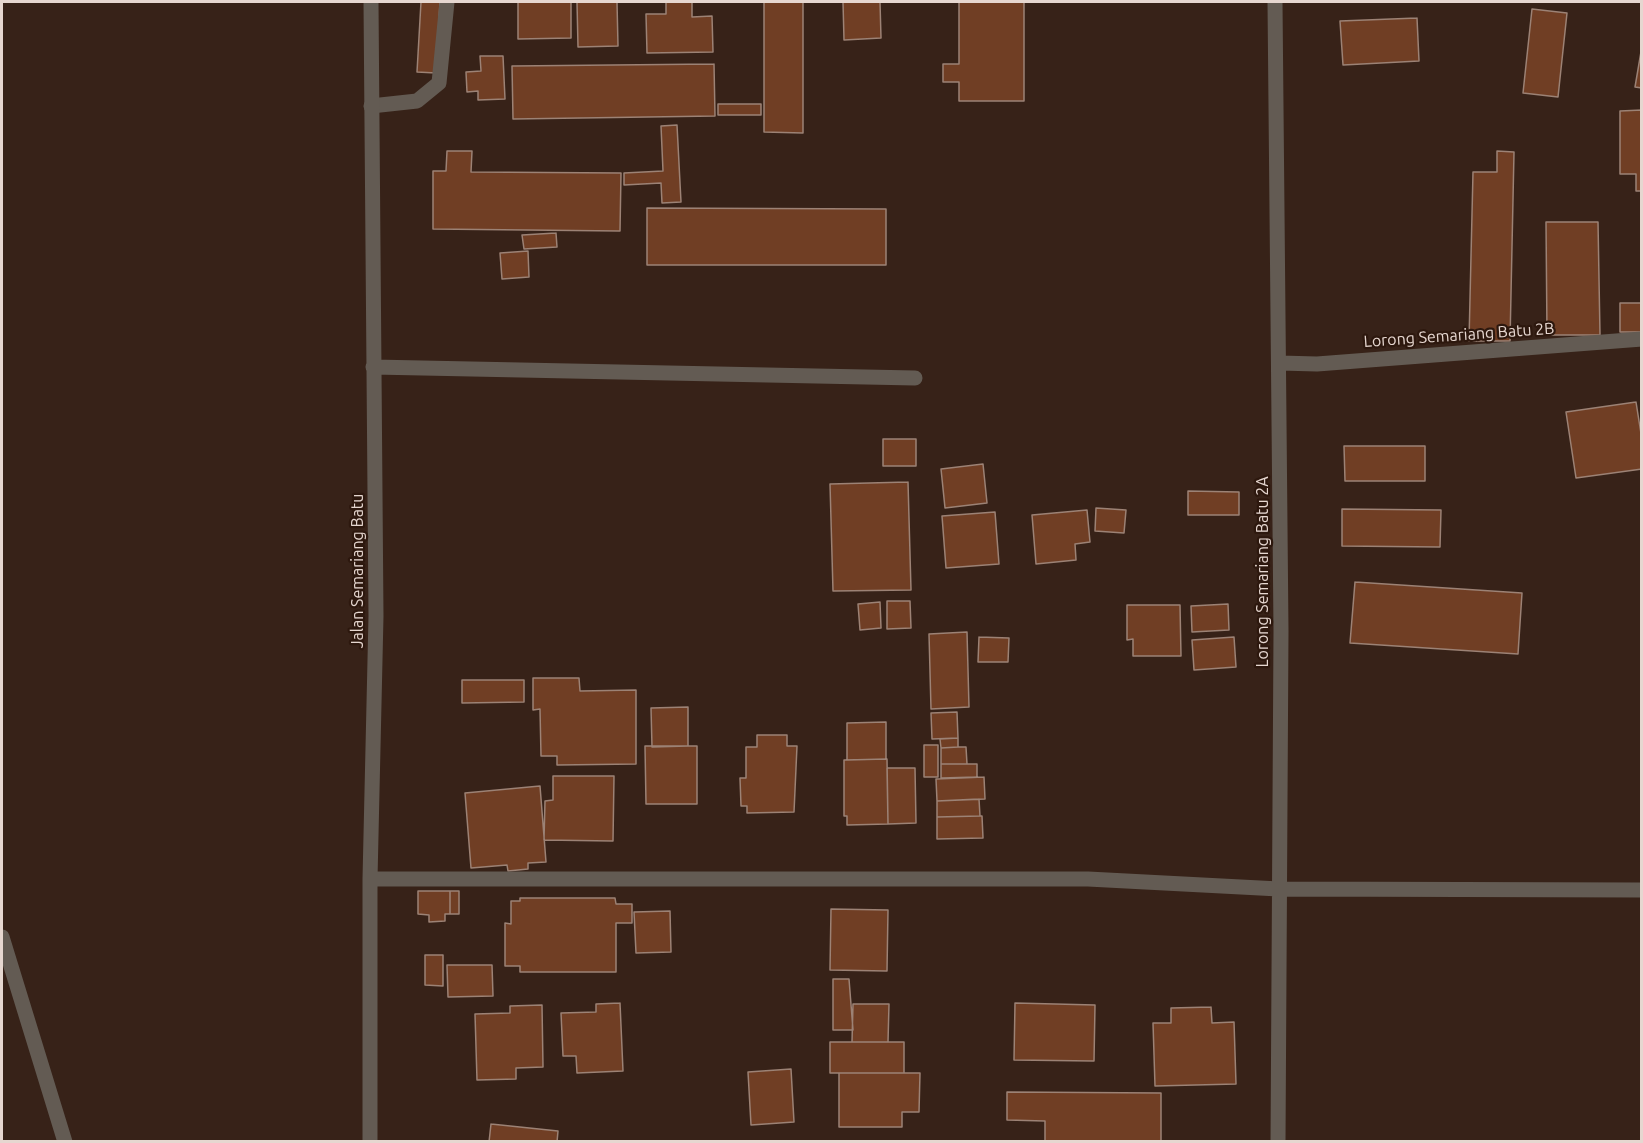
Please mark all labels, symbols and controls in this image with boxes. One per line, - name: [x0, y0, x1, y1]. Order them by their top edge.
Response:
- street label: Lorong Semariang Batu 2B: [1363, 319, 1555, 351]
- street label: Lorong Semariang Batu 2A: [1253, 476, 1273, 668]
- street label: Jalan Semariang Batu: [348, 494, 368, 648]

